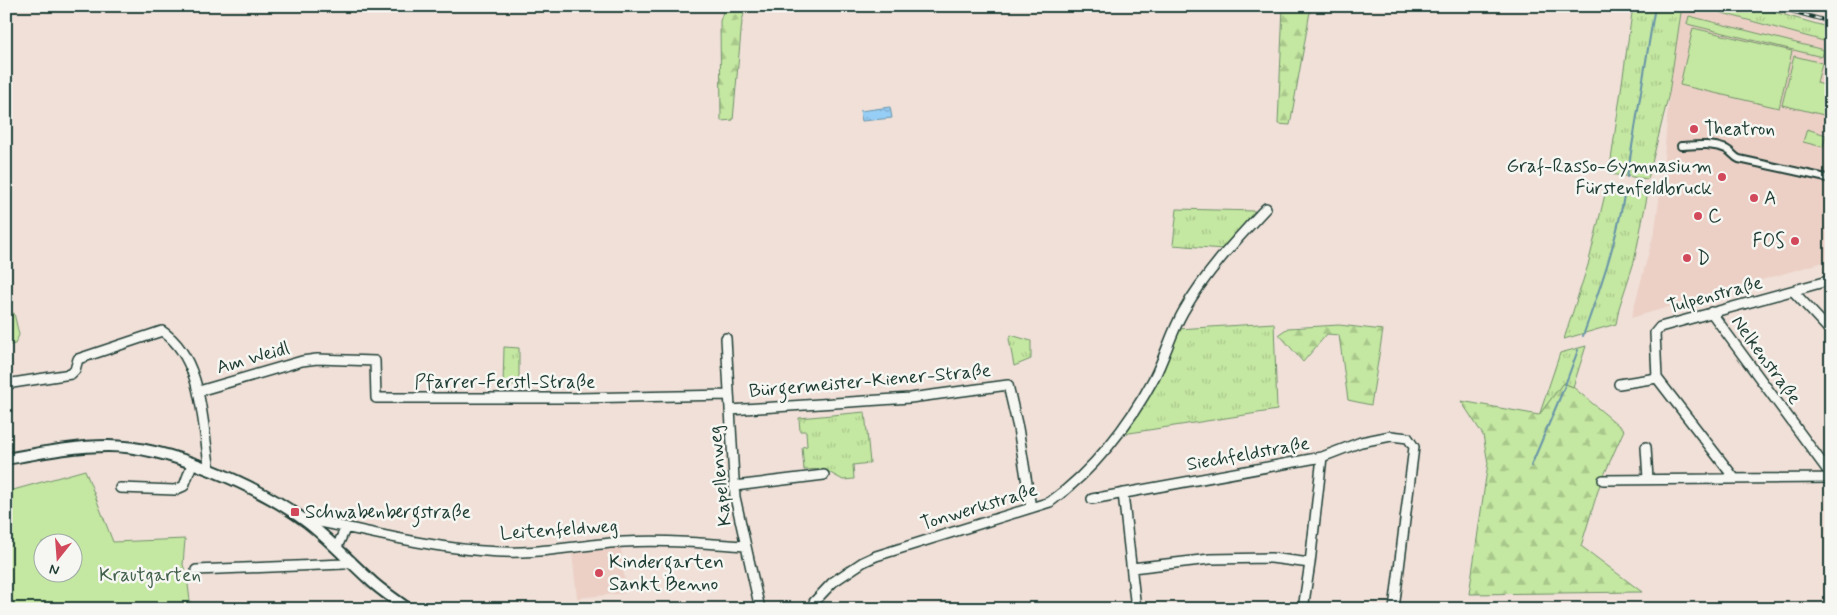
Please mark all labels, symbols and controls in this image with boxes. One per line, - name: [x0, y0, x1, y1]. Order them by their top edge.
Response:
- place label: Theatron: [1704, 117, 1775, 142]
- marker: Theatron: [1688, 123, 1700, 135]
- place label: Graf-Rasso-Gymnasium Fürstenfeldbruck: [1507, 154, 1712, 201]
- marker: Graf-Rasso-Gymnasium Fürstenfeldbruck: [1716, 171, 1728, 183]
- place label: A: [1764, 186, 1776, 211]
- marker: A: [1748, 192, 1760, 204]
- place label: C: [1708, 204, 1722, 229]
- marker: C: [1692, 210, 1704, 222]
- place label: FOS: [1752, 229, 1785, 254]
- marker: FOS: [1789, 235, 1801, 247]
- place label: D: [1697, 246, 1710, 271]
- marker: D: [1681, 252, 1693, 264]
- street label: Tulpenstraße: [1665, 270, 1765, 320]
- street label: Nelkenstraße: [1725, 310, 1807, 410]
- street label: Am Weidl: [214, 336, 293, 380]
- street label: Bürgermeister-Kiener-Straße: [748, 358, 992, 407]
- street label: Pfarrer-Ferstl-Straße: [415, 370, 595, 395]
- street label: Kapellenweg: [702, 424, 739, 527]
- street label: Siechfeldstraße: [1185, 431, 1311, 477]
- street label: Tonwerkstraße: [918, 477, 1040, 537]
- place label: Schwabenbergstraße: [305, 500, 471, 528]
- marker: Schwabenbergstraße: [289, 506, 301, 518]
- street label: Leitenfeldweg: [499, 513, 619, 548]
- north arrow: [32, 532, 82, 582]
- place label: Kindergarten Sankt Benno: [609, 550, 724, 597]
- text: N: [47, 560, 62, 579]
- park label: Krautgarten: [99, 563, 201, 589]
- marker: Kindergarten Sankt Benno: [593, 567, 605, 579]

